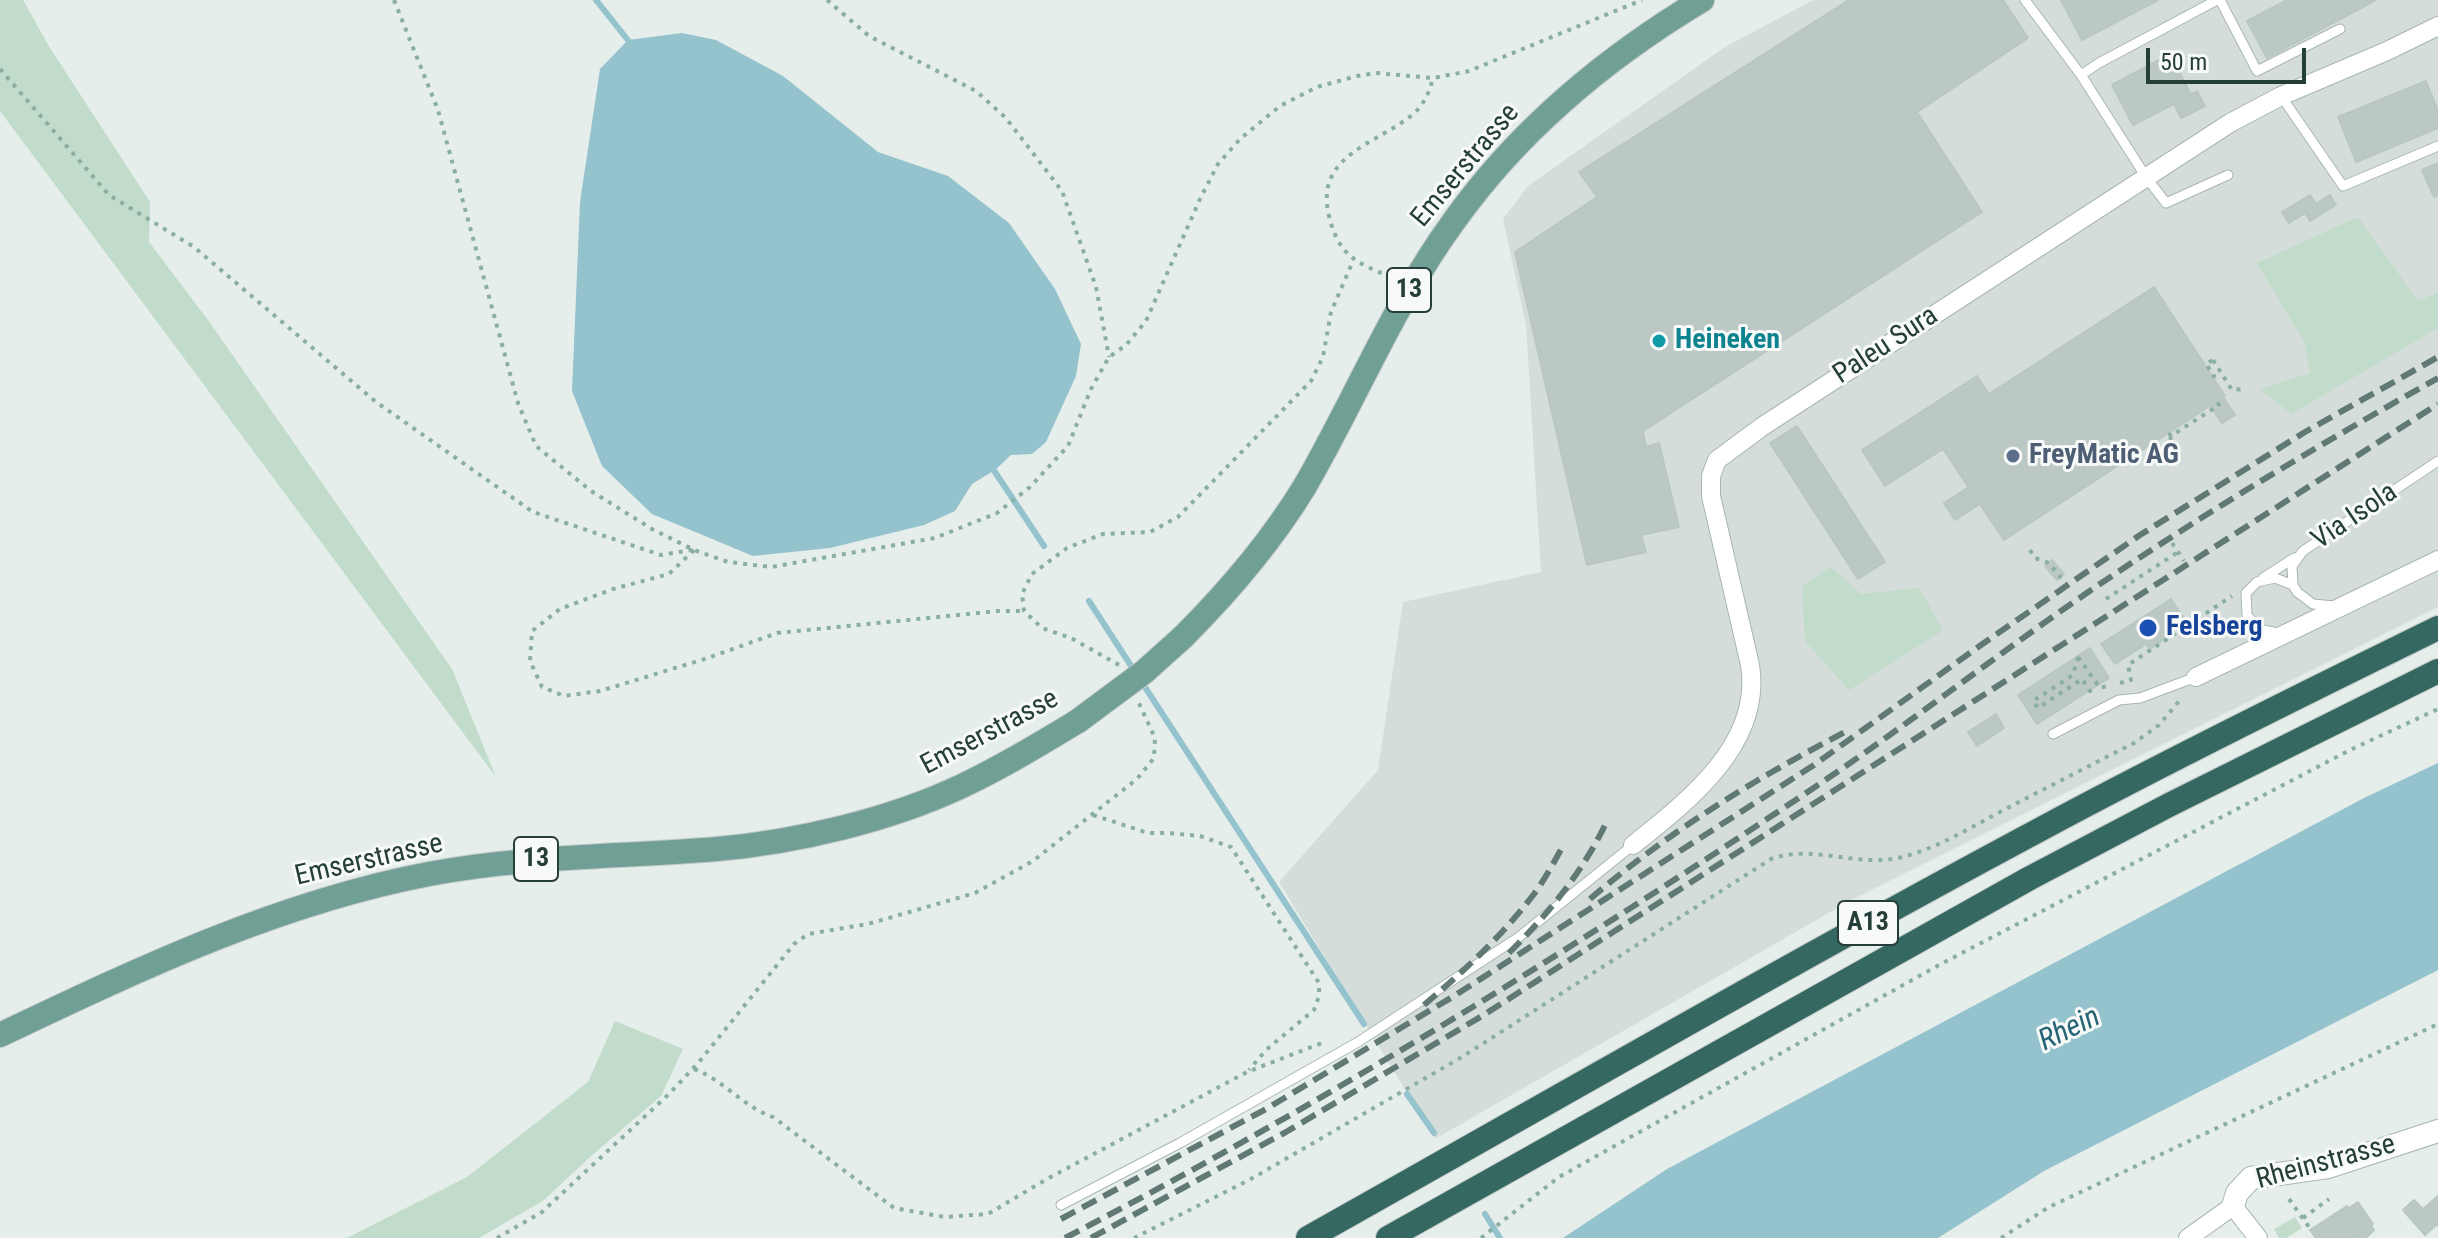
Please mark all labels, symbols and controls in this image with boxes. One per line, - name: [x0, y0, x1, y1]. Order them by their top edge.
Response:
- scale bar: [2150, 32, 2310, 82]
- text: 50 m: [2160, 48, 2207, 76]
- street label: Emserstrasse: [1405, 98, 1527, 234]
- road number: 13: [1387, 268, 1431, 312]
- street label: Paleu Sura: [1827, 300, 1945, 392]
- place label: Heineken: [1675, 324, 1780, 358]
- marker: Heineken: [1650, 332, 1668, 350]
- place label: FreyMatic AG: [2029, 439, 2179, 473]
- marker: FreyMatic AG: [2004, 447, 2022, 465]
- street label: Via Isola: [2306, 476, 2404, 558]
- place label: Felsberg: [2166, 611, 2263, 645]
- marker: Felsberg: [2137, 617, 2159, 639]
- street label: Emserstrasse: [916, 683, 1064, 783]
- street label: Emserstrasse: [292, 828, 446, 894]
- road number: 13: [514, 837, 558, 881]
- road number: A13: [1838, 901, 1898, 945]
- water label: Rhein: [2033, 1000, 2107, 1060]
- street label: Rheinstrasse: [2253, 1128, 2399, 1198]

